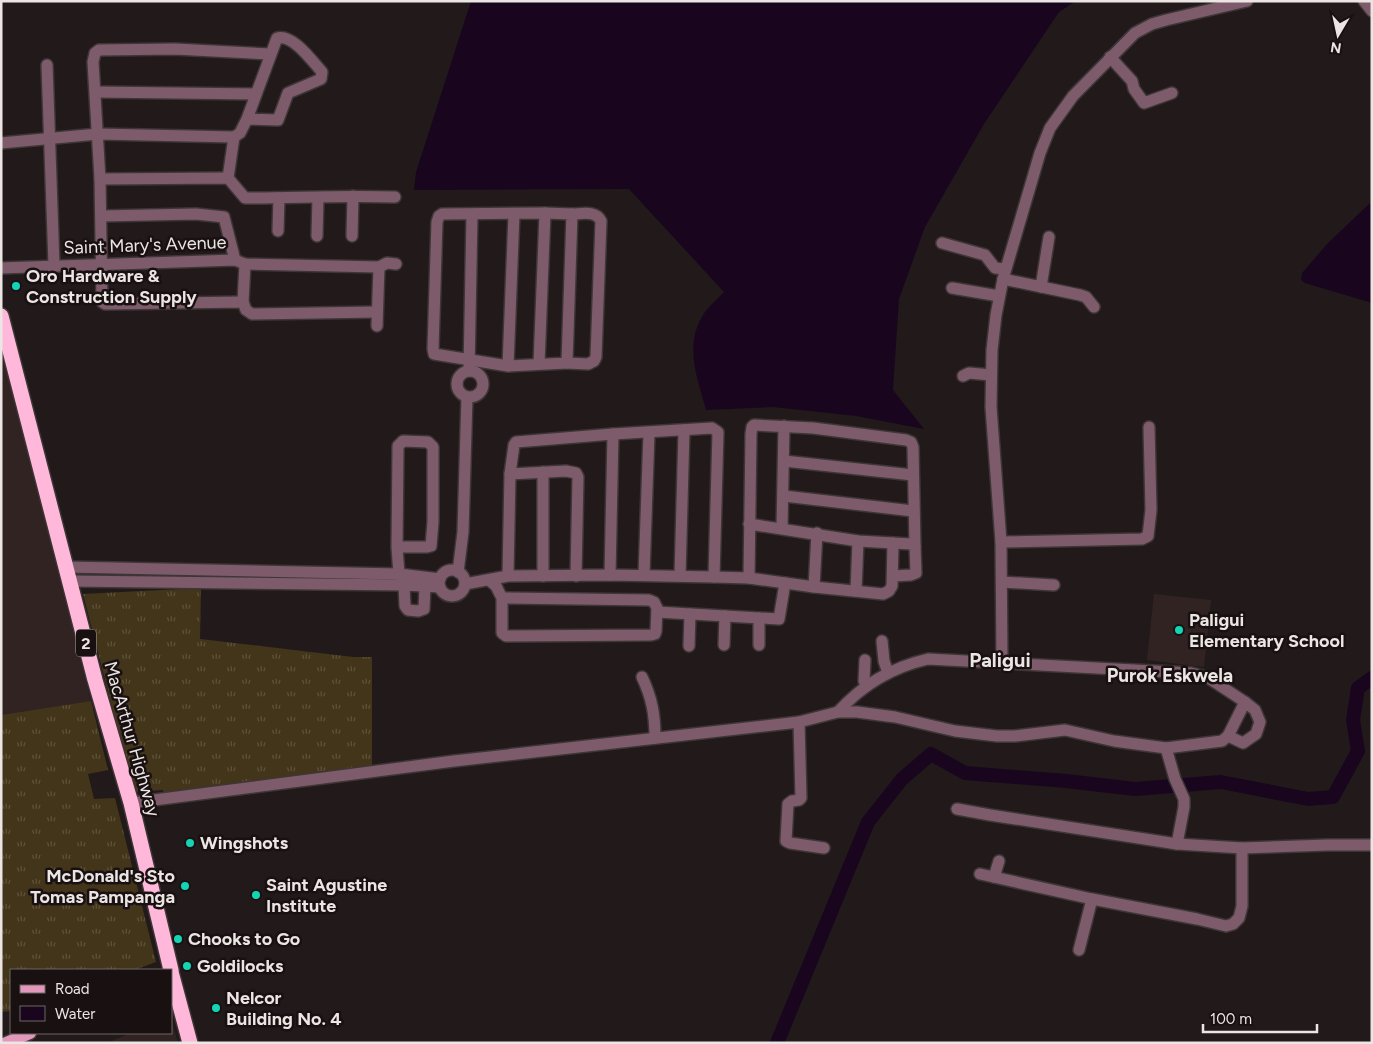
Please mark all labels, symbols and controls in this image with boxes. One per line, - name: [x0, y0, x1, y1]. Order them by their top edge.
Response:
- north arrow: [1313, 10, 1363, 60]
- text: N: [1329, 38, 1343, 57]
- street label: Saint Mary's Avenue: [63, 231, 227, 259]
- place label: Oro Hardware & Construction Supply: [26, 265, 197, 308]
- marker: Oro Hardware & Construction Supply: [10, 280, 22, 292]
- place label: Paligui Elementary School: [1189, 609, 1344, 652]
- marker: Paligui Elementary School: [1173, 624, 1185, 636]
- road number: 2: [76, 630, 96, 656]
- district label: Paligui: [969, 648, 1031, 672]
- street label: MacArthur Highway: [99, 659, 165, 820]
- district label: Purok Eskwela: [1107, 664, 1233, 687]
- place label: Wingshots: [200, 832, 289, 854]
- marker: Wingshots: [184, 837, 196, 849]
- place label: McDonald's Sto Tomas Pampanga: [30, 865, 175, 908]
- place label: Saint Agustine Institute: [266, 874, 387, 917]
- marker: McDonald's Sto Tomas Pampanga: [179, 880, 191, 892]
- marker: Saint Agustine Institute: [250, 889, 262, 901]
- place label: Chooks to Go: [188, 928, 300, 950]
- marker: Chooks to Go: [172, 933, 184, 945]
- place label: Goldilocks: [197, 955, 284, 977]
- marker: Goldilocks: [181, 960, 193, 972]
- legend: [10, 969, 172, 1034]
- text: Road: [55, 980, 90, 998]
- place label: Nelcor Building No. 4: [226, 987, 342, 1030]
- marker: Nelcor Building No. 4: [210, 1002, 222, 1014]
- scale bar: [1203, 1002, 1317, 1034]
- text: Water: [55, 1005, 95, 1023]
- text: 100 m: [1210, 1010, 1252, 1028]

